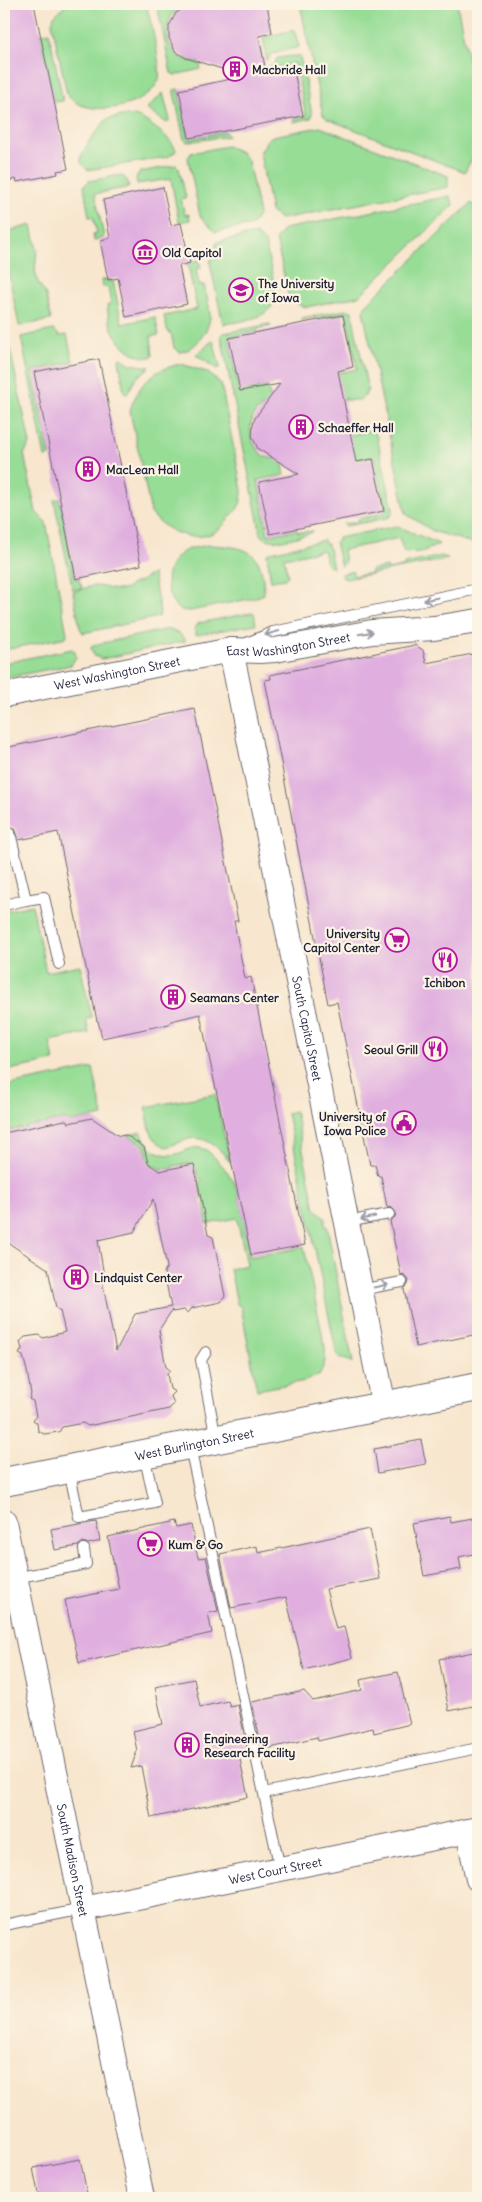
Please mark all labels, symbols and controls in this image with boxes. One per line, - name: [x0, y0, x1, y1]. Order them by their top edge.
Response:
- building icon: Macbride Hall: [222, 56, 248, 82]
- place label: Macbride Hall: [252, 62, 326, 77]
- museum icon: Old Capitol: [132, 239, 158, 265]
- place label: Old Capitol: [162, 245, 222, 261]
- place label: The University of Iowa: [258, 276, 335, 305]
- school or university icon: The University of Iowa: [228, 277, 254, 303]
- building icon: Schaeffer Hall: [288, 414, 314, 440]
- place label: Schaeffer Hall: [318, 420, 394, 435]
- building icon: MacLean Hall: [75, 456, 101, 482]
- place label: MacLean Hall: [106, 462, 179, 477]
- one-way arrow: [423, 595, 439, 604]
- one-way arrow: [357, 627, 373, 637]
- one-way arrow: [264, 628, 280, 638]
- street label: East Washington Street: [225, 629, 351, 659]
- street label: West Washington Street: [53, 653, 181, 692]
- place label: University Capitol Center: [303, 926, 380, 956]
- supermarket icon: University Capitol Center: [384, 927, 410, 953]
- restaurant icon: Ichibon: [432, 947, 458, 973]
- street label: South Capitol Street: [290, 974, 326, 1082]
- place label: Ichibon: [425, 975, 466, 990]
- building icon: Seamans Center: [160, 984, 186, 1010]
- place label: Seamans Center: [190, 990, 279, 1005]
- restaurant icon: Seoul Grill: [422, 1036, 448, 1062]
- place label: Seoul Grill: [364, 1042, 418, 1057]
- place label: University of Iowa Police: [319, 1109, 387, 1138]
- public building icon: University of Iowa Police: [391, 1110, 417, 1136]
- one-way arrow: [360, 1214, 376, 1223]
- building icon: Lindquist Center: [63, 1264, 89, 1290]
- place label: Lindquist Center: [94, 1270, 182, 1286]
- one-way arrow: [373, 1281, 389, 1290]
- street label: West Burlington Street: [134, 1425, 255, 1463]
- supermarket icon: Kum & Go: [137, 1531, 163, 1557]
- place label: Kum & Go: [168, 1537, 223, 1552]
- place label: Engineering Research Facility: [204, 1731, 296, 1761]
- building icon: Engineering Research Facility: [174, 1732, 200, 1758]
- street label: South Madison Street: [54, 1802, 92, 1918]
- street label: West Court Street: [227, 1853, 323, 1887]

